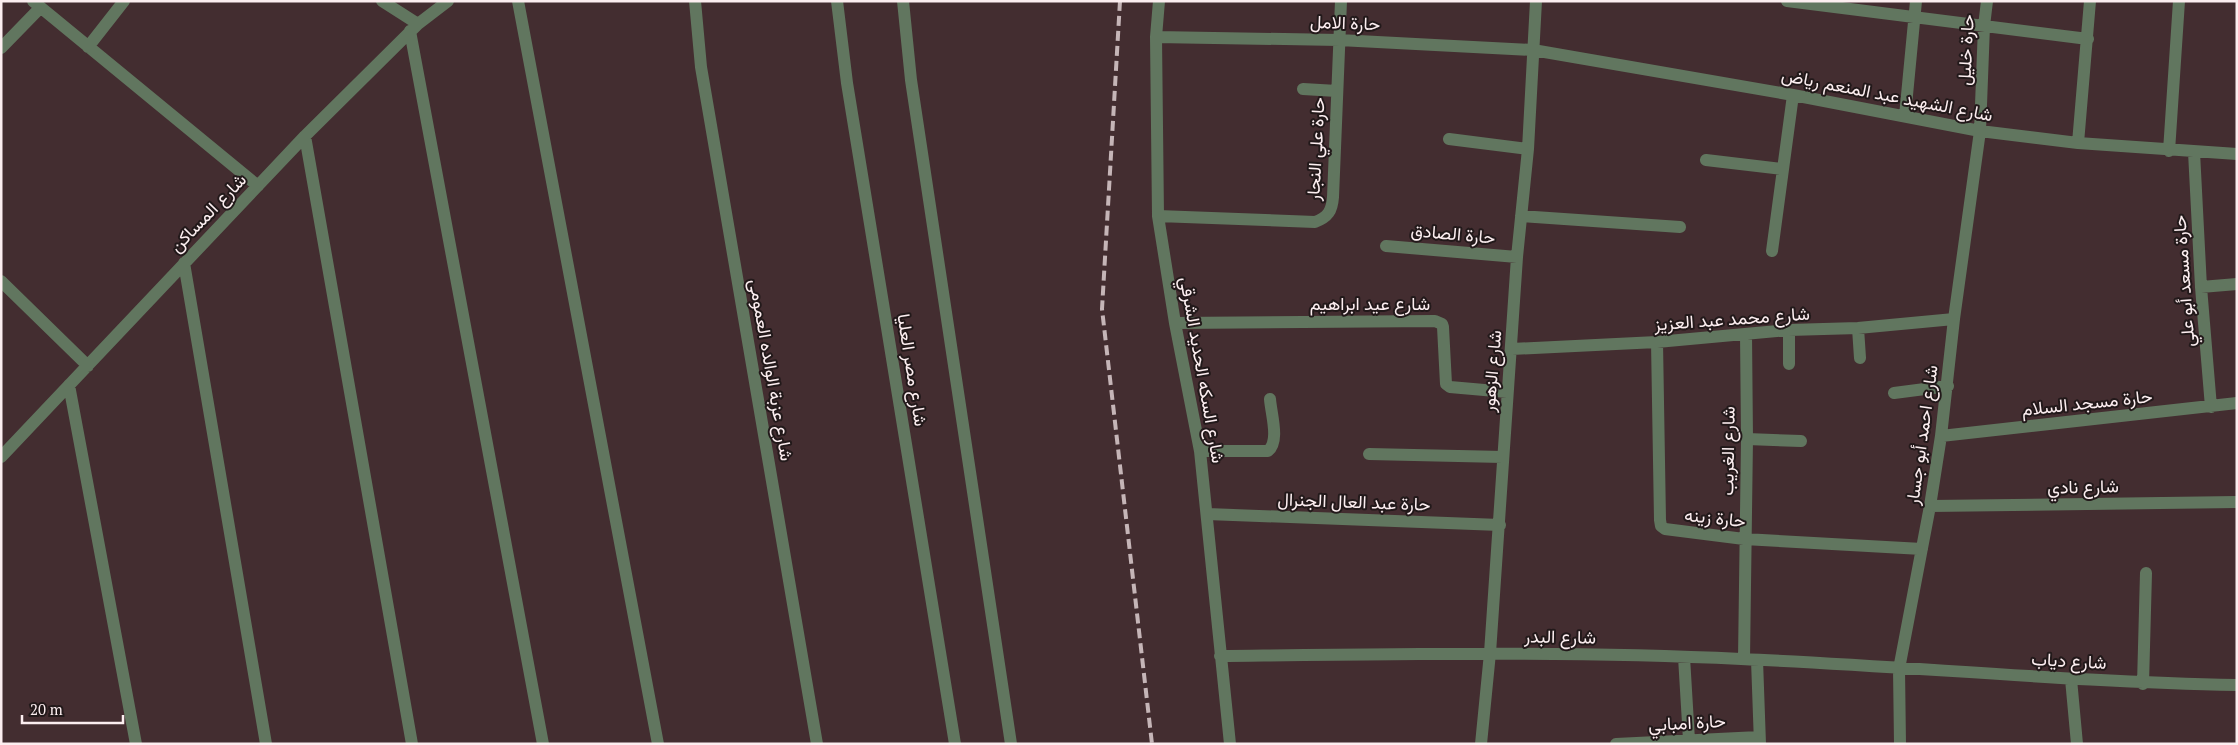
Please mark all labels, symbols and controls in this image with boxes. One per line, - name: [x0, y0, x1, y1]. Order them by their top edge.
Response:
- street label: حارة الامل: [1309, 9, 1381, 35]
- street label: حارة خليل: [1951, 14, 1979, 86]
- street label: شارع الشهيد عبد المنعم رياض: [1779, 62, 1995, 127]
- street label: حارة علي النجار: [1300, 96, 1334, 203]
- street label: شارع المساكن: [164, 168, 252, 258]
- street label: حارة مسعد أبو علي: [2166, 214, 2204, 348]
- street label: حارة الصادق: [1410, 217, 1496, 249]
- street label: شارع السكه الحديد الشرقي: [1171, 275, 1231, 466]
- street label: شارع عزبة الوالده العمومى: [743, 277, 800, 463]
- street label: شارع عيد ابراهيم: [1310, 291, 1430, 316]
- street label: شارع محمد عبد العزيز: [1652, 301, 1811, 336]
- street label: شارع مصر العليا: [891, 312, 934, 428]
- street label: شارع الزهور: [1475, 329, 1508, 414]
- street label: شارع احمد أبو جسار: [1899, 363, 1944, 508]
- street label: حارة مسجد السلام: [2020, 383, 2154, 422]
- street label: شارع الغريب: [1714, 406, 1741, 496]
- street label: شارع نادي: [2047, 473, 2119, 503]
- street label: حارة عبد العال الجنرال: [1277, 486, 1431, 516]
- street label: حارة زينه: [1683, 502, 1747, 532]
- street label: شارع البدر: [1523, 623, 1596, 650]
- street label: شارع دياب: [2031, 646, 2107, 675]
- scale bar: [22, 692, 124, 724]
- text: 20 m: [30, 699, 63, 719]
- street label: حارة امبابي: [1648, 708, 1727, 740]

